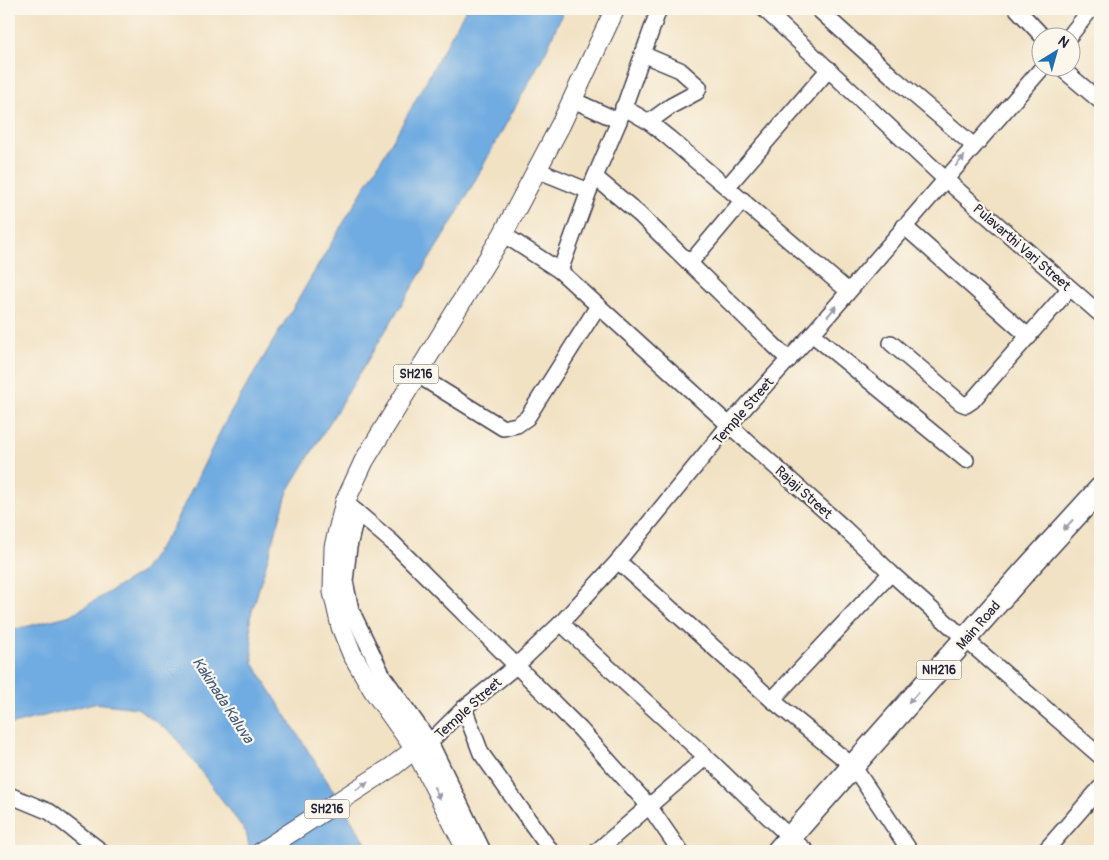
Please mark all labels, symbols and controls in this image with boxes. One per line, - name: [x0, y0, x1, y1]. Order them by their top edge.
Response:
- north arrow: [1032, 28, 1082, 78]
- text: N: [1055, 32, 1072, 52]
- one-way arrow: [955, 155, 966, 168]
- street label: Pulavarthi Vari Street: [969, 200, 1074, 295]
- one-way arrow: [826, 304, 837, 317]
- road number: SH216: [394, 364, 438, 384]
- street label: Temple Street: [709, 374, 778, 449]
- street label: Rajaji Street: [772, 462, 836, 523]
- one-way arrow: [1062, 519, 1074, 531]
- street label: Main Road: [953, 597, 1004, 653]
- water label: Kakinada Kaluva: [188, 654, 258, 748]
- road number: NH216: [916, 660, 962, 680]
- street label: Temple Street: [431, 674, 505, 743]
- one-way arrow: [907, 692, 919, 704]
- one-way arrow: [355, 782, 368, 791]
- one-way arrow: [433, 785, 441, 800]
- road number: SH216: [304, 800, 350, 819]

